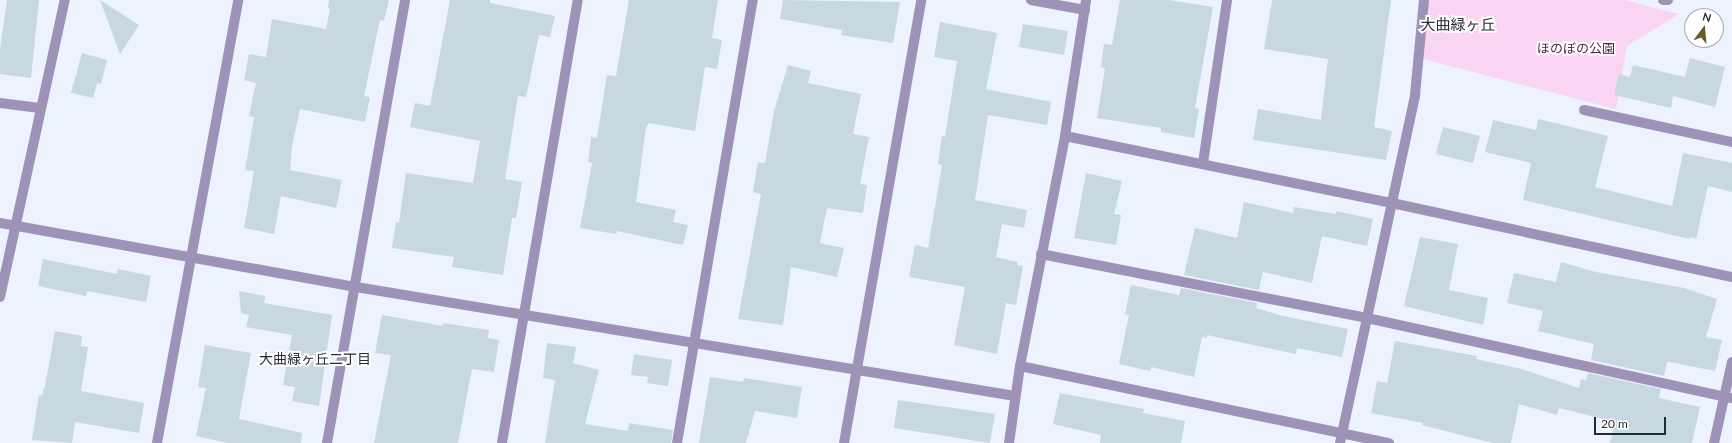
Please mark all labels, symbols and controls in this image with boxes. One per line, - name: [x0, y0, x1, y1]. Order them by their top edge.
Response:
- north arrow: [1684, 8, 1724, 48]
- text: N: [1701, 10, 1713, 24]
- district label: 大曲緑ヶ丘: [1421, 16, 1495, 34]
- park label: ほのぼの公園: [1537, 40, 1615, 56]
- district label: 大曲緑ヶ丘二丁目: [259, 351, 371, 367]
- scale bar: [1596, 409, 1668, 435]
- text: 20 m: [1601, 416, 1628, 431]

